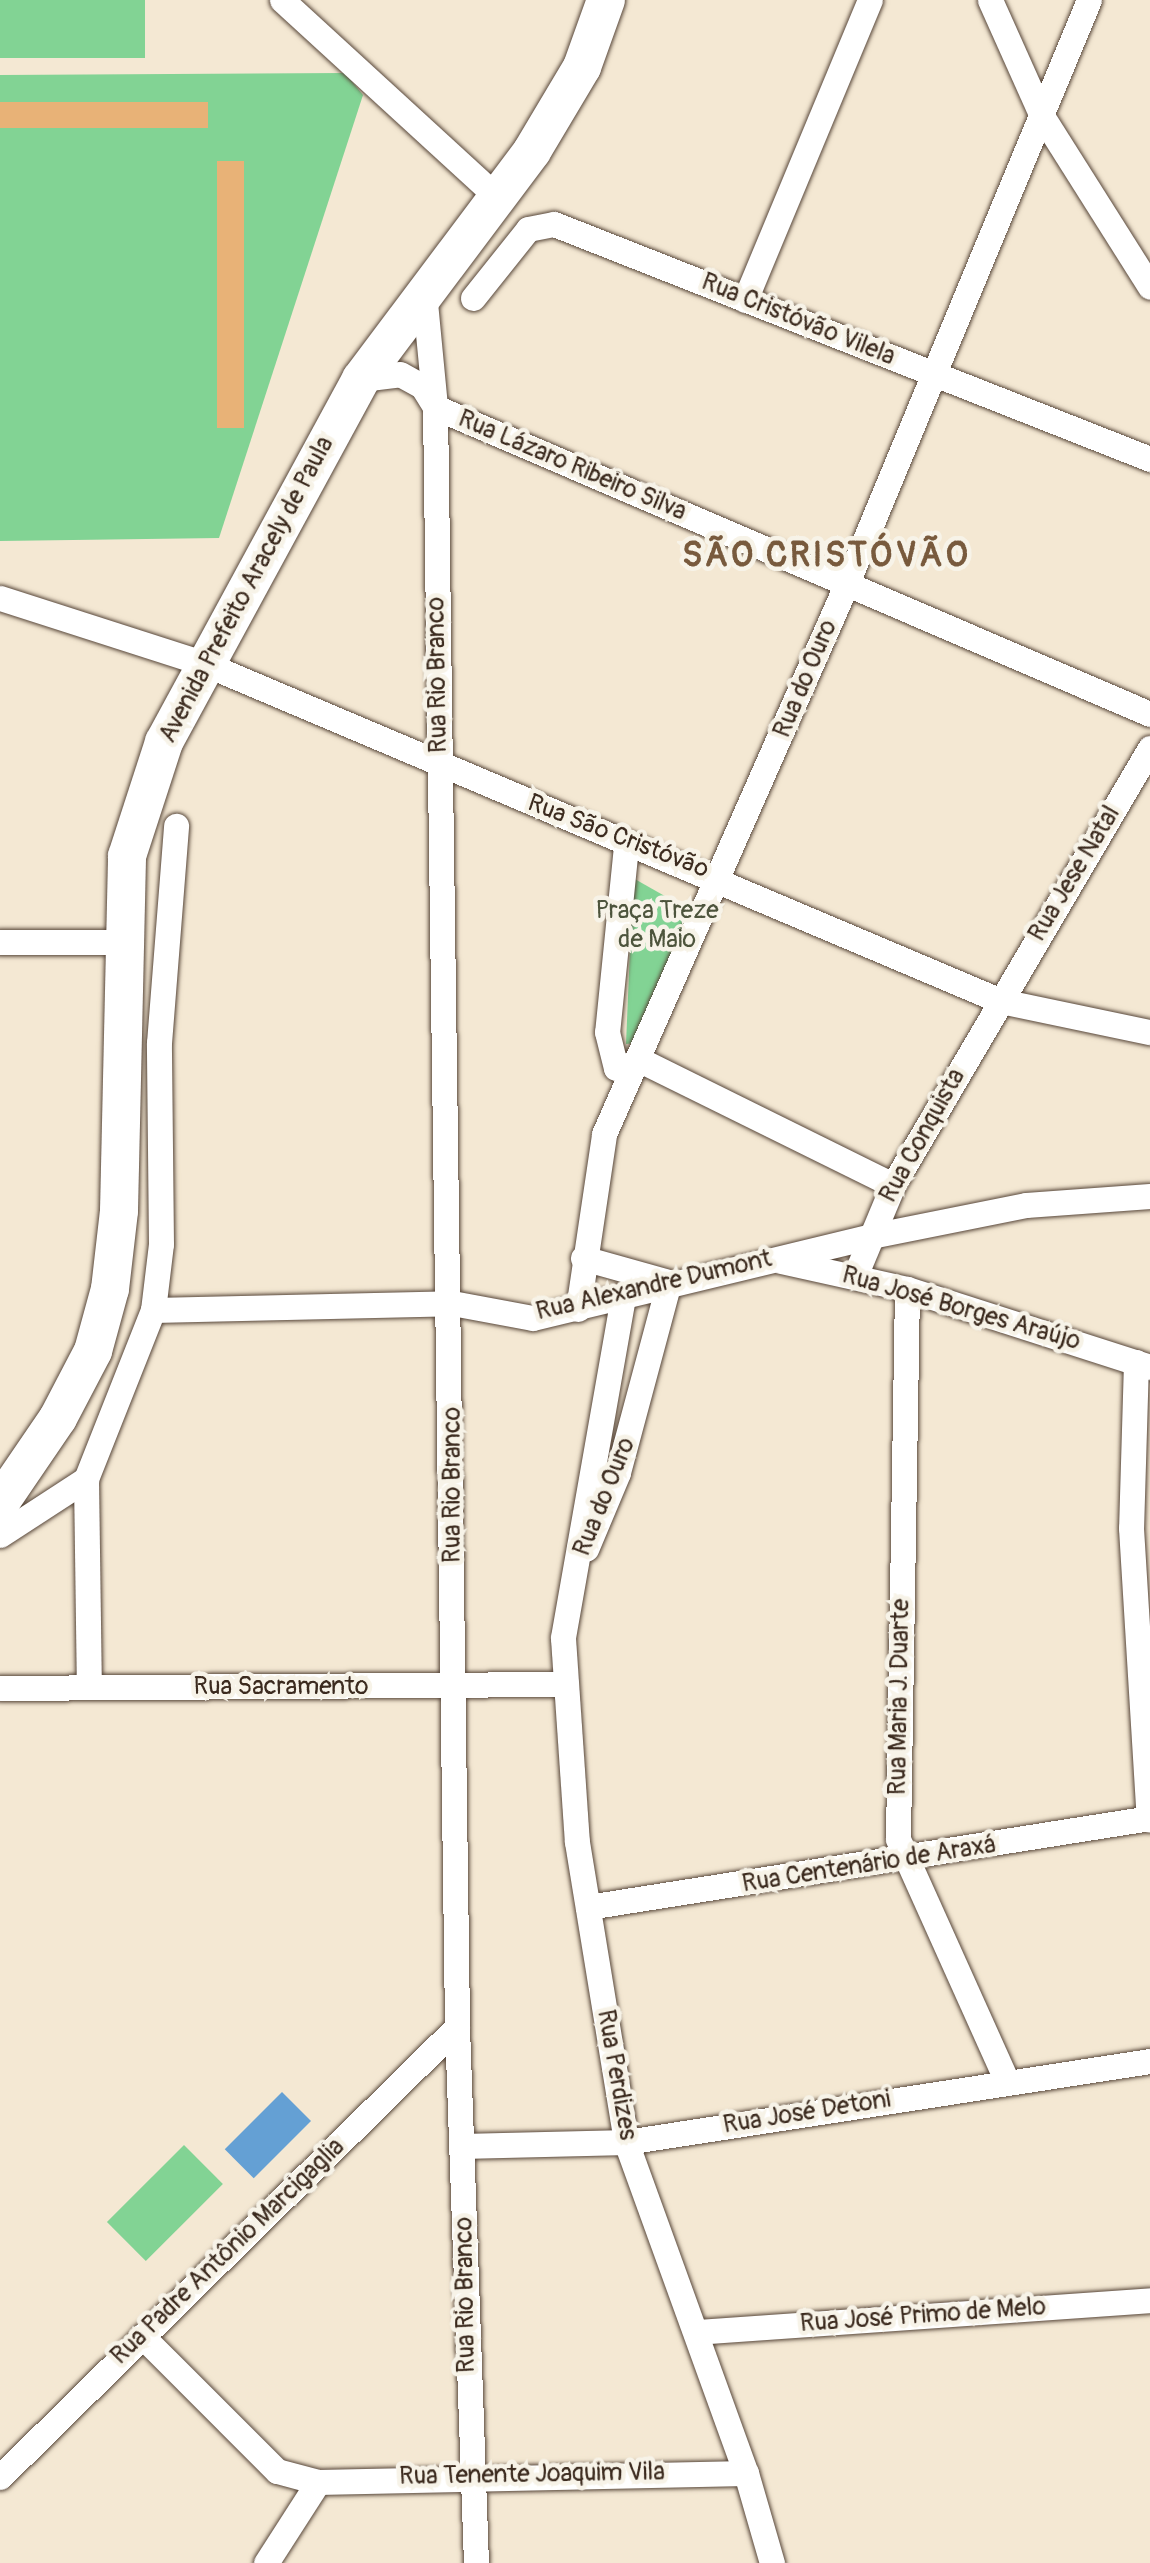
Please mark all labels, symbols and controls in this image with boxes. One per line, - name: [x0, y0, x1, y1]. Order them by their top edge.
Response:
- street label: Rua Cristóvão Vilela: [697, 267, 899, 373]
- street label: Rua Lázaro Ribeiro Silva: [453, 404, 691, 528]
- street label: Avenida Prefeito Aracely de Paula: [153, 432, 341, 748]
- district label: SÃO CRISTÓVÃO: [682, 534, 970, 576]
- street label: Rua Rio Branco: [422, 597, 454, 753]
- street label: Rua do Ouro: [768, 616, 844, 742]
- street label: Rua São Cristóvão: [523, 789, 713, 885]
- street label: Rua Jese Natal: [1023, 801, 1127, 947]
- park label: Praça Treze de Maio: [595, 897, 719, 956]
- street label: Rua Conquista: [874, 1064, 972, 1208]
- street label: Rua Alexandre Dumont: [533, 1244, 775, 1328]
- street label: Rua José Borges Araújo: [838, 1261, 1084, 1357]
- street label: Rua Rio Branco: [438, 1407, 468, 1563]
- street label: Rua do Ouro: [568, 1433, 642, 1561]
- street label: Rua Maria J. Duarte: [883, 1599, 917, 1795]
- street label: Rua Sacramento: [194, 1672, 368, 1702]
- street label: Rua Centenário de Araxá: [740, 1830, 998, 1900]
- street label: Rua Perdizes: [590, 2007, 642, 2143]
- street label: Rua José Detoni: [721, 2085, 893, 2141]
- street label: Rua Padre Antônio Marcigaglia: [105, 2133, 351, 2371]
- street label: Rua Rio Branco: [450, 2217, 482, 2373]
- street label: Rua José Primo de Melo: [799, 2292, 1047, 2340]
- street label: Rua Tenente Joaquim Vila: [399, 2458, 665, 2492]

